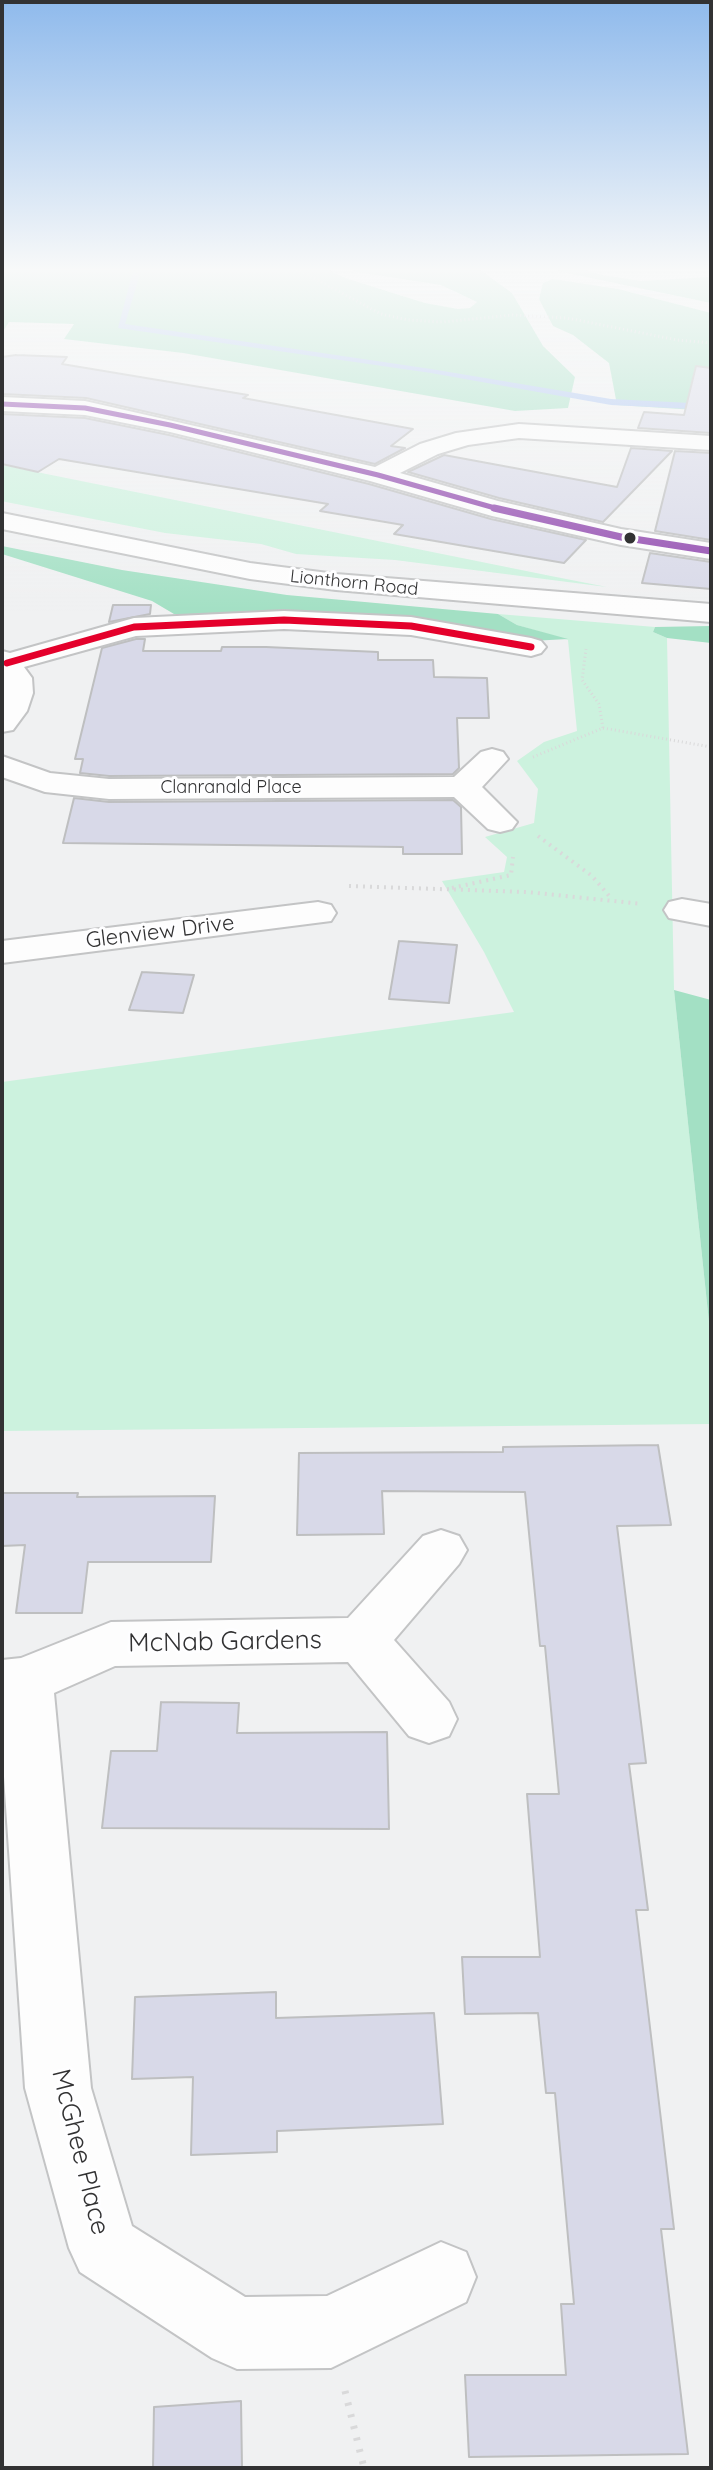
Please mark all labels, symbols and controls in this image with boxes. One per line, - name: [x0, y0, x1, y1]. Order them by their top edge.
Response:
- unlabelled marker: [622, 530, 638, 546]
- street label: Lionthorn Road: [289, 566, 419, 600]
- street label: Clanranald Place: [160, 777, 302, 799]
- street label: Glenview Drive: [84, 910, 236, 954]
- street label: McNab Gardens: [128, 1625, 322, 1659]
- street label: McGhee Place: [44, 2066, 116, 2238]

